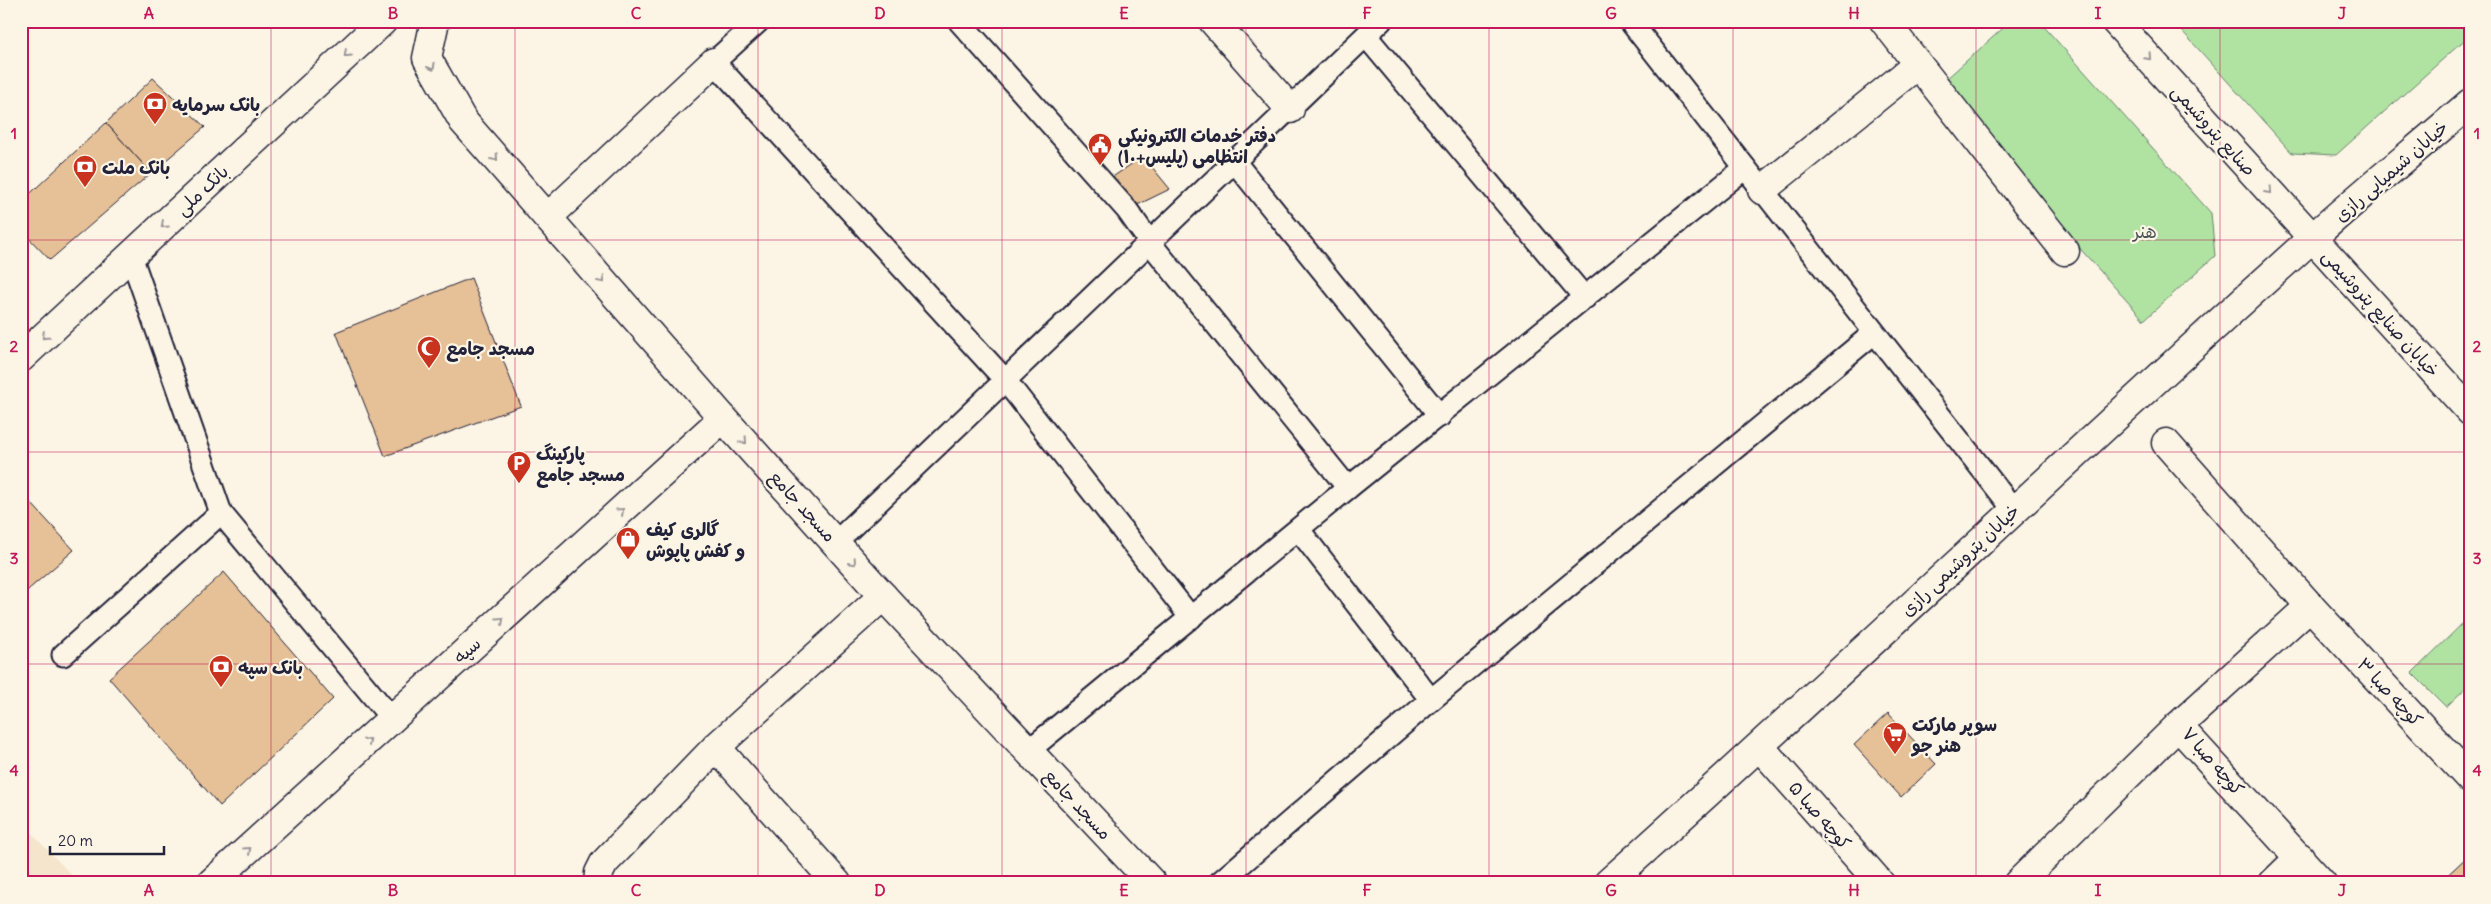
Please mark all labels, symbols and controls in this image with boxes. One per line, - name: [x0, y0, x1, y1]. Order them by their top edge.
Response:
- text: A: [144, 3, 154, 23]
- text: B: [388, 3, 399, 23]
- text: C: [631, 3, 642, 23]
- text: D: [874, 3, 886, 23]
- text: E: [1119, 3, 1129, 23]
- text: F: [1362, 3, 1372, 23]
- text: G: [1605, 3, 1617, 23]
- text: H: [1848, 3, 1860, 23]
- text: I: [2095, 3, 2102, 23]
- text: J: [2338, 3, 2347, 23]
- one-way arrow: [343, 48, 352, 57]
- one-way arrow: [2142, 52, 2151, 61]
- one-way arrow: [426, 62, 436, 71]
- street label: صنایع پتروشیمی: [2165, 79, 2261, 182]
- bank icon: بانک سرمایه: [142, 91, 168, 125]
- place label: بانک سرمایه: [172, 93, 260, 116]
- street label: خیابان شیمیایی رازی: [2329, 115, 2453, 227]
- text: 1: [11, 123, 17, 143]
- text: 1: [2474, 123, 2480, 143]
- place label: دفتر خدمات الکترونیکی انتظامی (پلیس+۱۰): [1118, 124, 1276, 169]
- public building icon: دفتر خدمات الکترونیکی انتظامی (پلیس+۱۰): [1087, 132, 1113, 166]
- one-way arrow: [490, 152, 499, 161]
- bank icon: بانک ملت: [72, 154, 98, 188]
- place label: بانک ملت: [102, 156, 170, 179]
- street label: بانک ملی: [171, 160, 233, 220]
- one-way arrow: [2263, 185, 2272, 194]
- one-way arrow: [161, 219, 170, 228]
- park label: هنر: [2131, 220, 2157, 243]
- street label: خیابان صنایع پتروشیمی: [2316, 244, 2444, 383]
- one-way arrow: [597, 274, 606, 283]
- one-way arrow: [42, 330, 51, 339]
- mosque icon: مسجد جامع: [416, 335, 442, 369]
- text: 2: [10, 336, 19, 356]
- text: 2: [2473, 336, 2482, 356]
- place label: مسجد جامع: [446, 337, 535, 362]
- one-way arrow: [738, 436, 747, 445]
- place label: پارکینگ مسجد جامع: [536, 442, 625, 488]
- parking icon: پارکینگ مسجد جامع: [506, 450, 532, 484]
- street label: مسجد جامع: [763, 465, 841, 548]
- street label: خیابان پتروشیمی رازی: [1896, 499, 2025, 622]
- one-way arrow: [616, 507, 625, 516]
- place label: گالری کیف و کفش پاپوش: [646, 518, 745, 563]
- shop icon: گالری کیف و کفش پاپوش: [615, 526, 641, 560]
- text: 3: [9, 548, 19, 568]
- text: 3: [2472, 548, 2482, 568]
- one-way arrow: [848, 556, 857, 565]
- one-way arrow: [496, 617, 505, 626]
- street label: سپه: [449, 632, 486, 669]
- street label: کوچه صبا ۳: [2352, 653, 2428, 732]
- bank icon: بانک سپه: [208, 654, 234, 688]
- place label: بانک سپه: [238, 656, 303, 680]
- place label: سوپر مارکت هنر جو: [1910, 713, 1997, 757]
- supermarket icon: سوپر مارکت هنر جو: [1882, 721, 1908, 755]
- street label: کوچه صبا ۷: [2176, 722, 2249, 801]
- one-way arrow: [362, 738, 371, 747]
- text: 4: [9, 760, 19, 780]
- text: 4: [2472, 760, 2482, 780]
- street label: مسجد جامع: [1038, 764, 1117, 846]
- street label: کوچه صبا ۵: [1783, 776, 1856, 855]
- scale bar: [50, 824, 164, 856]
- text: 20 m: [58, 831, 93, 850]
- one-way arrow: [242, 847, 251, 856]
- text: A: [144, 880, 154, 900]
- text: B: [388, 880, 399, 900]
- text: C: [631, 880, 642, 900]
- text: D: [874, 880, 886, 900]
- text: E: [1119, 880, 1129, 900]
- text: F: [1362, 880, 1372, 900]
- text: G: [1605, 880, 1617, 900]
- text: H: [1848, 880, 1860, 900]
- text: I: [2095, 880, 2102, 900]
- text: J: [2338, 880, 2347, 900]

